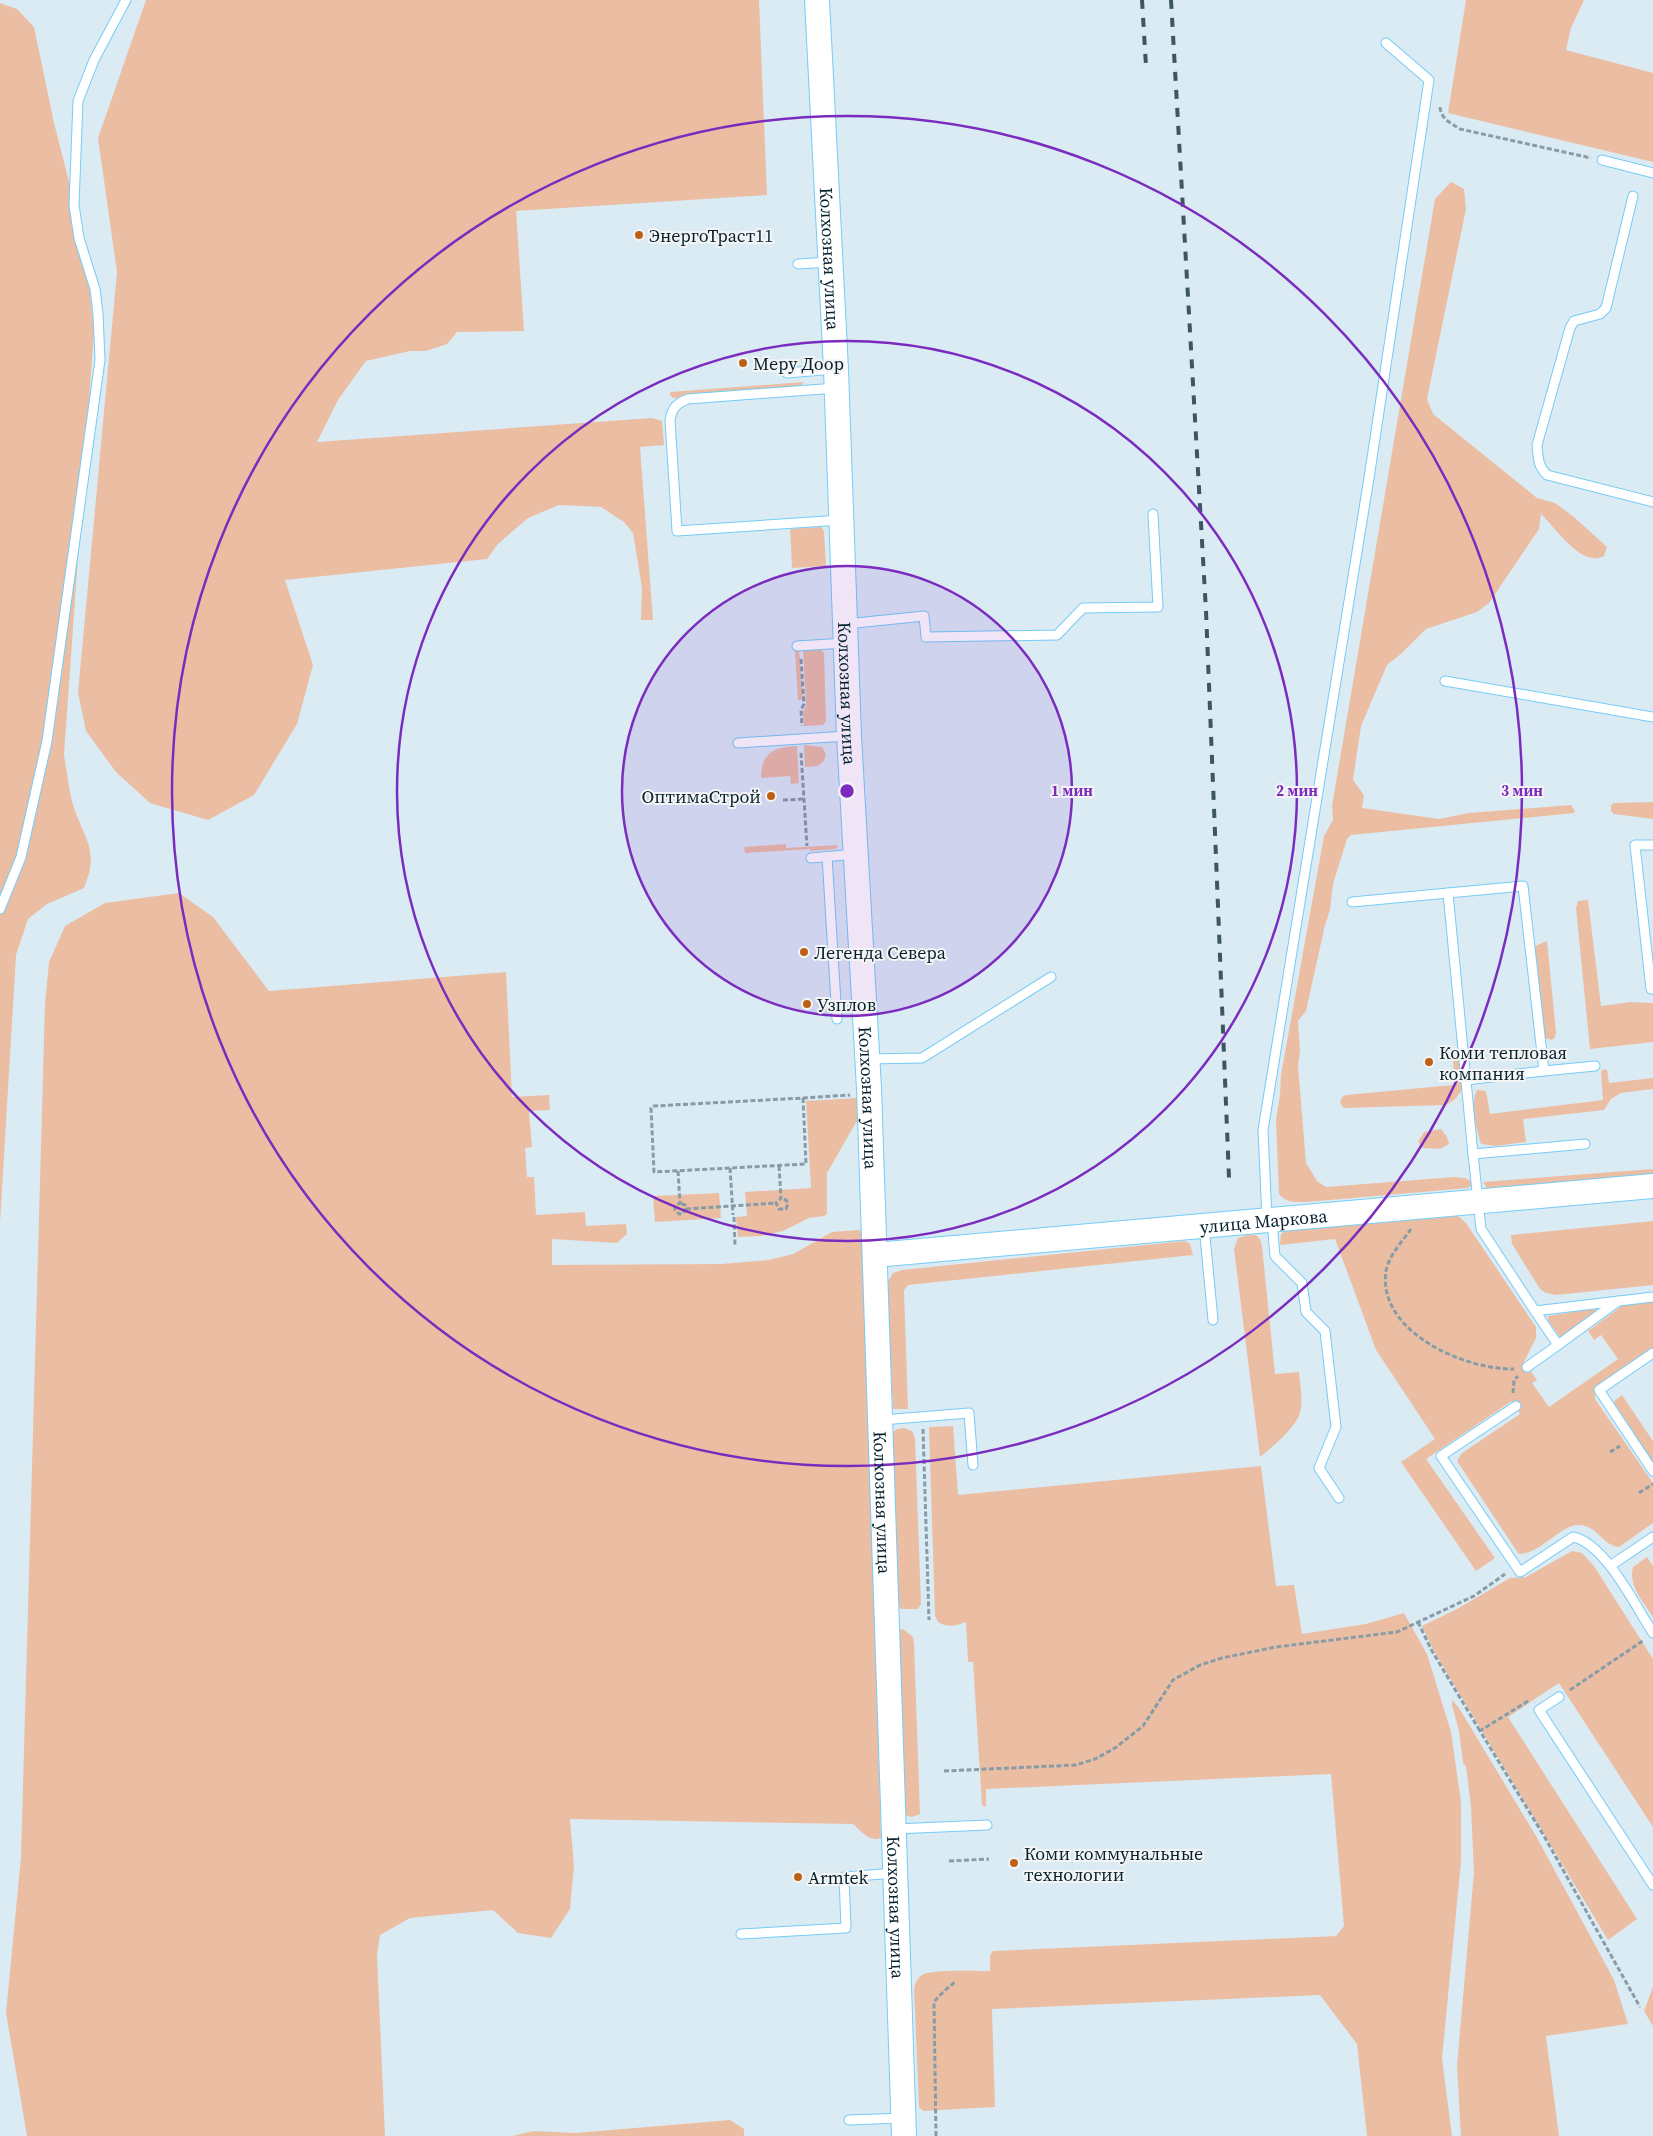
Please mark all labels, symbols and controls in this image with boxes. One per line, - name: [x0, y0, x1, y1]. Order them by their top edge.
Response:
- street label: Колхозная улица: [814, 187, 847, 332]
- place label: ЭнергоТраст11: [649, 223, 773, 248]
- marker: ЭнергоТраст11: [633, 229, 645, 241]
- place label: Меру Доор: [753, 351, 844, 376]
- marker: Меру Доор: [737, 357, 749, 369]
- street label: Колхозная улица: [832, 621, 863, 766]
- text: 1 мин: [1051, 780, 1093, 801]
- text: 2 мин: [1276, 780, 1318, 801]
- text: 3 мин: [1501, 780, 1543, 801]
- centre of rings: [838, 782, 856, 800]
- place label: ОптимаСтрой: [642, 784, 761, 809]
- marker: ОптимаСтрой: [765, 790, 777, 802]
- place label: Легенда Севера: [814, 940, 947, 965]
- marker: Легенда Севера: [798, 946, 810, 958]
- place label: Узплов: [817, 992, 876, 1017]
- marker: Узплов: [801, 998, 813, 1010]
- street label: Колхозная улица: [853, 1026, 884, 1170]
- place label: Коми тепловая компания: [1439, 1040, 1567, 1086]
- marker: Коми тепловая компания: [1423, 1056, 1435, 1068]
- street label: улица Маркова: [1199, 1202, 1329, 1239]
- street label: Колхозная улица: [868, 1431, 898, 1575]
- street label: Колхозная улица: [881, 1835, 911, 1980]
- place label: Коми коммунальные технологии: [1024, 1841, 1203, 1887]
- marker: Коми коммунальные технологии: [1008, 1857, 1020, 1869]
- place label: Armtek: [808, 1865, 869, 1890]
- marker: Armtek: [792, 1871, 804, 1883]

